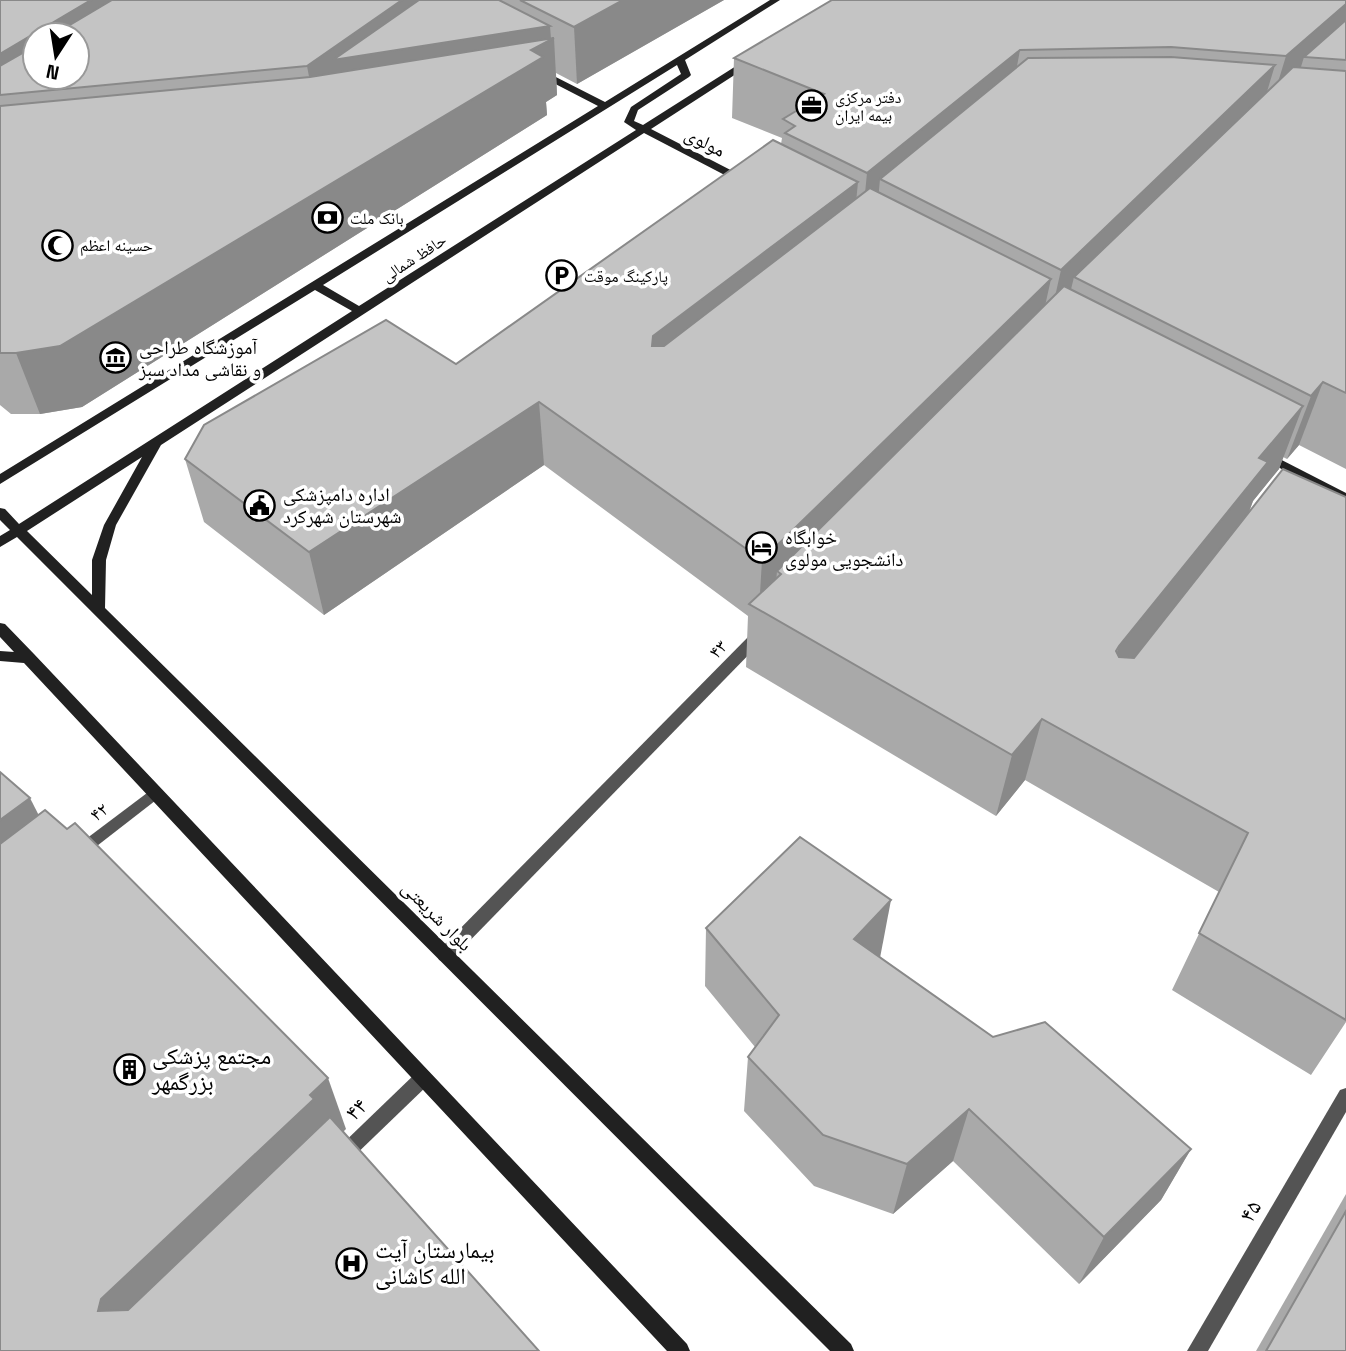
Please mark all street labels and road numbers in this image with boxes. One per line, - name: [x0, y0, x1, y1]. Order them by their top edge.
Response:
- street label: مولوی: [681, 121, 729, 163]
- street label: حافظ شمالی: [378, 229, 450, 287]
- street label: ۴۳: [703, 634, 733, 664]
- street label: ۴۲: [85, 797, 113, 827]
- street label: بلوار شریعتی: [396, 875, 478, 957]
- street label: ۴۴: [338, 1091, 374, 1127]
- street label: ۴۵: [1232, 1195, 1268, 1227]

